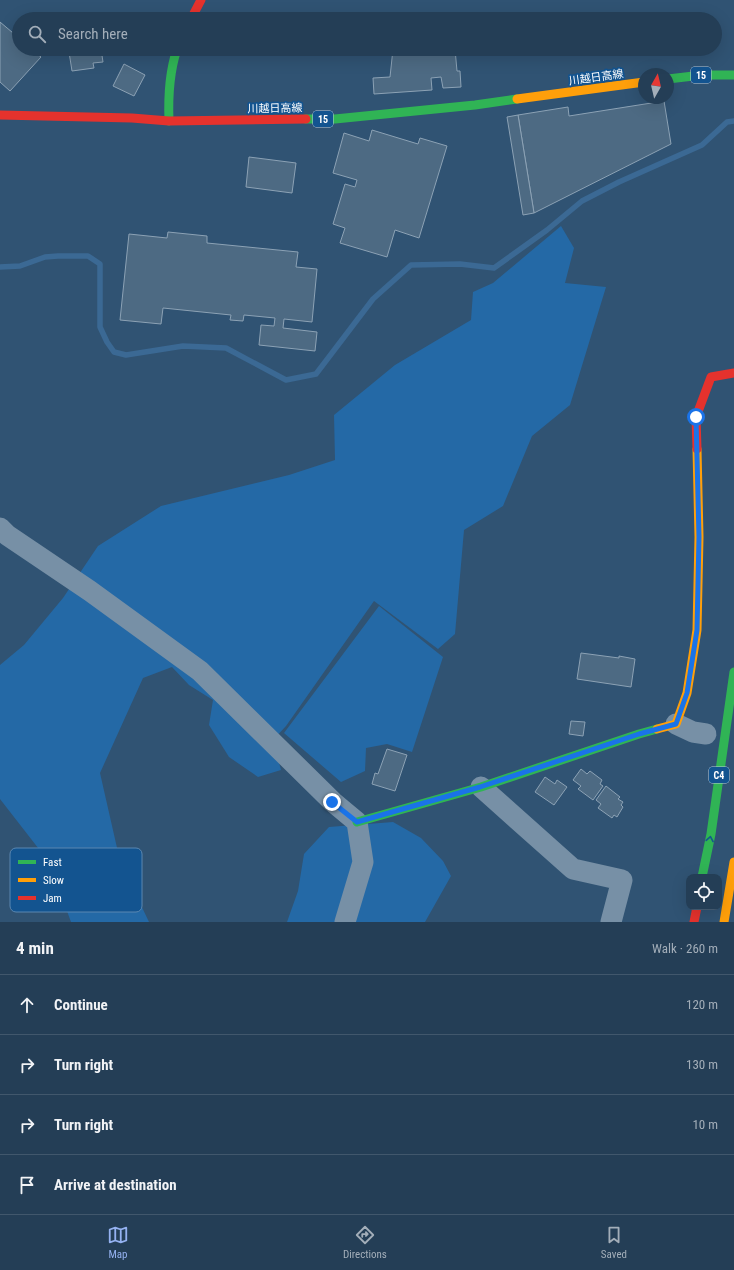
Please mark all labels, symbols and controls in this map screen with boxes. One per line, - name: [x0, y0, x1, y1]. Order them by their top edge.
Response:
- search box: [12, 12, 722, 56]
- icon: search: [26, 23, 48, 45]
- text: Search here: [58, 25, 128, 43]
- street label: 川越日高線: [568, 67, 624, 88]
- road number: 15: [691, 67, 711, 83]
- north arrow: [638, 68, 674, 104]
- street label: 川越日高線: [247, 102, 303, 115]
- road number: 15: [313, 111, 333, 127]
- route start: [687, 408, 705, 426]
- road number: C4: [709, 767, 729, 783]
- route end: [323, 793, 341, 811]
- one-way arrow: [705, 836, 713, 842]
- legend: [10, 848, 142, 912]
- text: Fast: [43, 856, 62, 869]
- text: Slow: [43, 874, 64, 887]
- map controls: [686, 874, 722, 910]
- button: locate: [686, 874, 722, 910]
- text: Jam: [43, 892, 62, 905]
- text: 4 min: [16, 938, 54, 958]
- text: Walk · 260 m: [652, 941, 718, 956]
- icon: ahead: [16, 994, 38, 1016]
- text: Continue: [54, 996, 108, 1014]
- text: 120 m: [686, 997, 718, 1012]
- icon: right: [16, 1054, 38, 1076]
- text: Turn right: [54, 1056, 113, 1074]
- text: 130 m: [686, 1057, 718, 1072]
- icon: right: [16, 1114, 38, 1136]
- text: Turn right: [54, 1116, 113, 1134]
- text: 10 m: [692, 1117, 718, 1132]
- icon: arrive: [16, 1174, 38, 1196]
- text: Arrive at destination: [54, 1176, 177, 1194]
- tab: Map: [107, 1224, 129, 1261]
- tab: Directions: [343, 1224, 387, 1261]
- tab: Saved: [601, 1224, 627, 1261]

